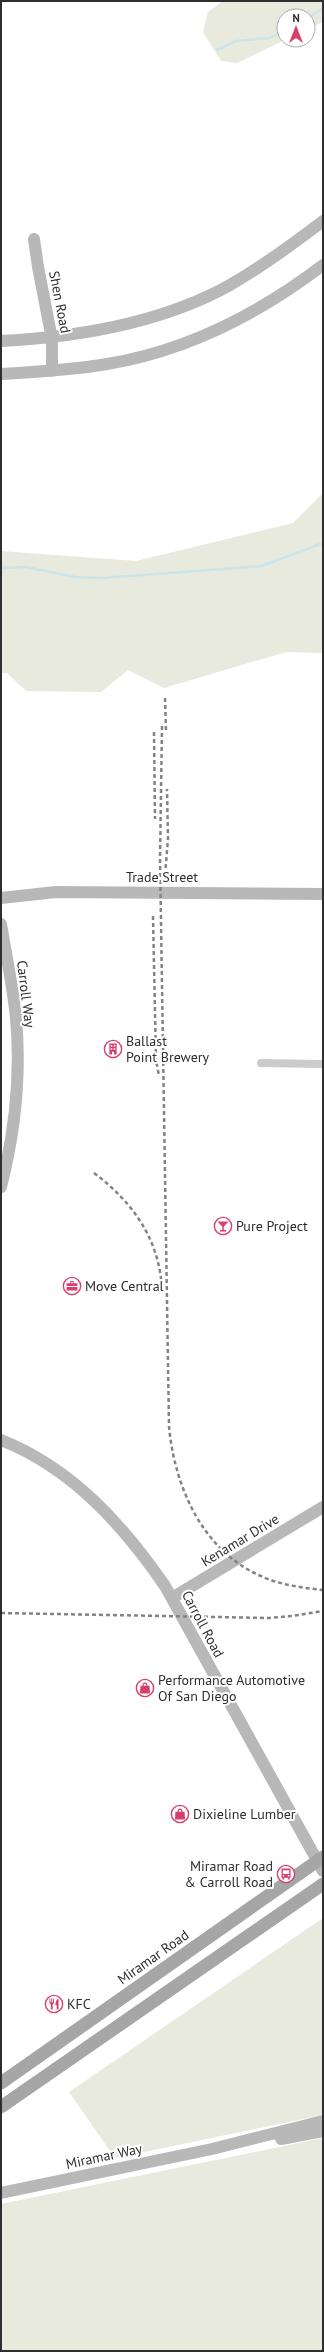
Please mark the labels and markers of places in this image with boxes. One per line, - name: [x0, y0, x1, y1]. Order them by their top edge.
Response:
- place label: Ballast Point Brewery: [126, 1032, 210, 1066]
- building icon: Ballast Point Brewery: [103, 1039, 123, 1059]
- bar icon: Pure Project: [213, 1216, 233, 1236]
- place label: Pure Project: [236, 1217, 308, 1235]
- office icon: Move Central: [62, 1276, 82, 1296]
- place label: Move Central: [85, 1277, 164, 1295]
- place label: Performance Automotive Of San Diego: [158, 1671, 305, 1705]
- shop icon: Performance Automotive Of San Diego: [135, 1678, 155, 1698]
- shop icon: Dixieline Lumber: [170, 1804, 190, 1824]
- place label: Dixieline Lumber: [193, 1805, 296, 1823]
- place label: Miramar Road & Carroll Road: [185, 1857, 273, 1891]
- bus stop icon: Miramar Road & Carroll Road: [276, 1864, 296, 1884]
- restaurant icon: KFC: [44, 1994, 64, 2014]
- place label: KFC: [67, 1995, 91, 2013]

